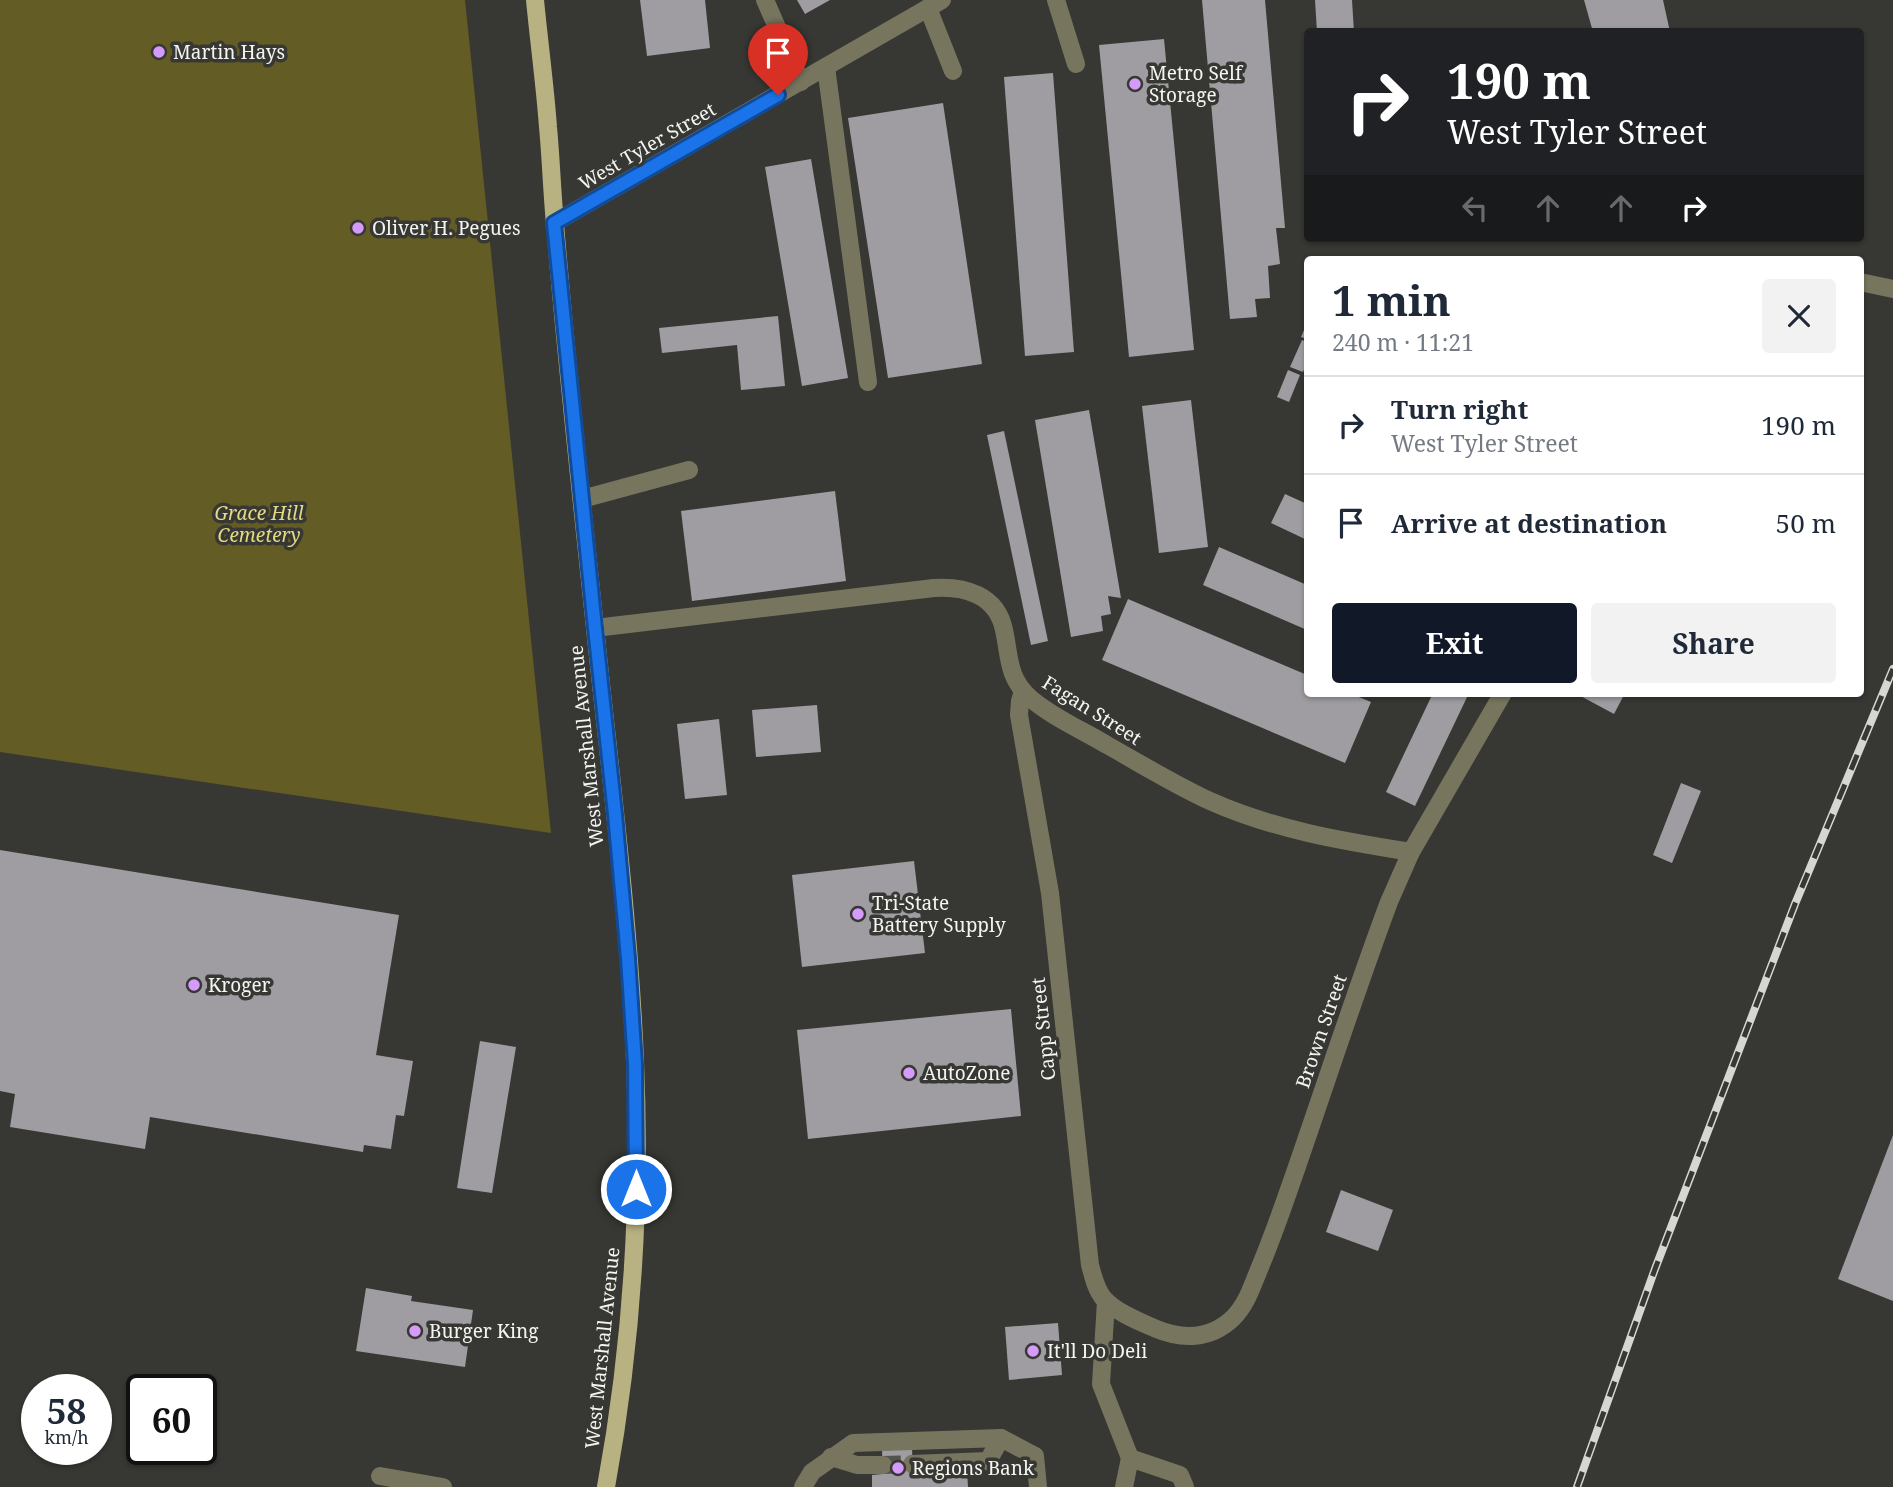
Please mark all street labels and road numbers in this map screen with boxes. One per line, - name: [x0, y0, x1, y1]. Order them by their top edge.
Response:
- street label: West Tyler Street: [574, 96, 721, 196]
- street label: West Marshall Avenue: [562, 644, 610, 848]
- street label: Fagan Street: [1038, 669, 1147, 751]
- street label: Brown Street: [1289, 970, 1353, 1091]
- street label: Capp Street: [1025, 976, 1061, 1082]
- street label: West Marshall Avenue: [578, 1246, 626, 1450]

